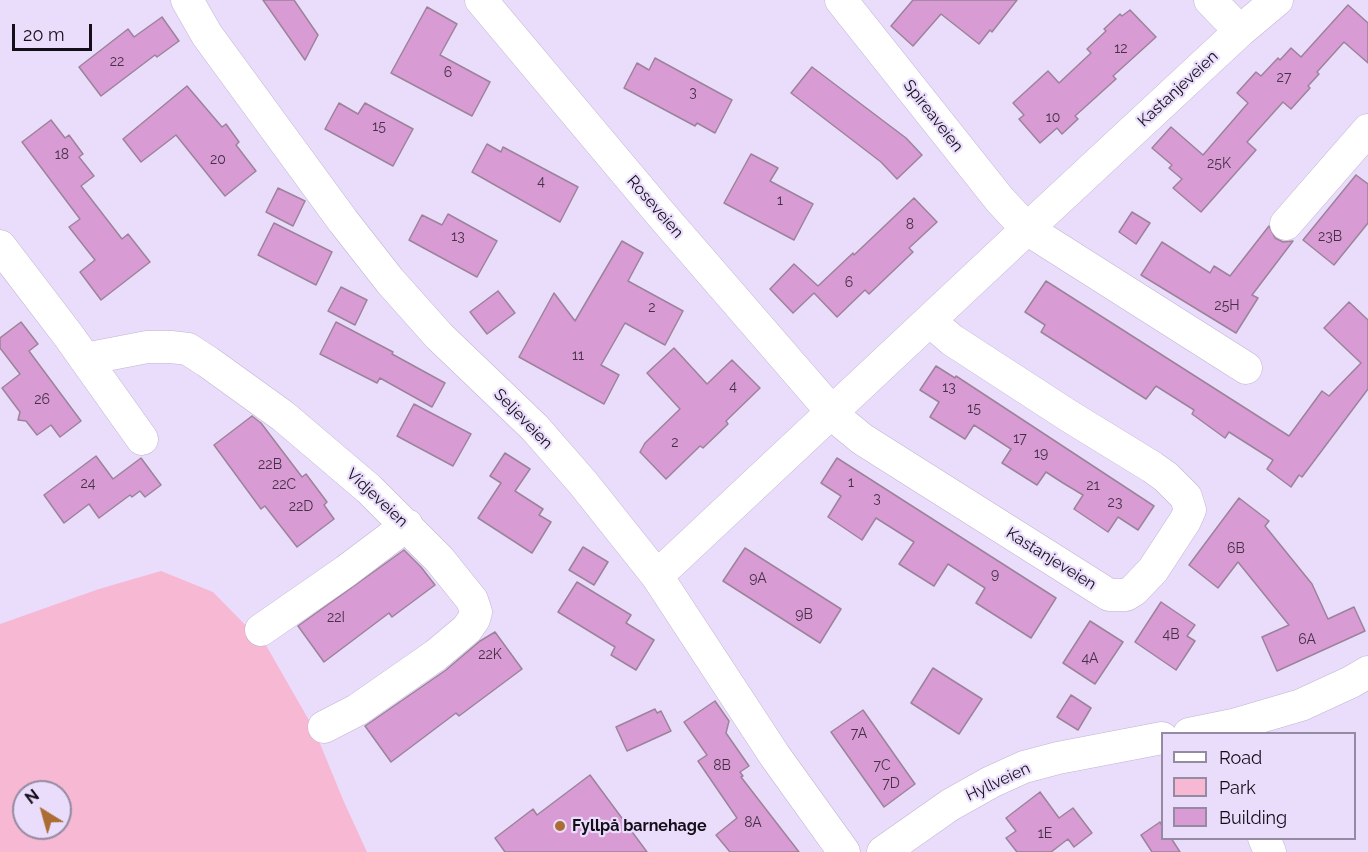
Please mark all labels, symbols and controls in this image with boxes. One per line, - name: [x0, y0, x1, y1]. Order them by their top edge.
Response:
- scale bar: [15, 12, 94, 50]
- text: 20 m: [23, 24, 65, 45]
- house number: 12: [1114, 41, 1128, 57]
- street label: Kastanjeveien: [1134, 47, 1222, 131]
- house number: 22: [110, 54, 124, 70]
- house number: 6: [444, 65, 452, 81]
- house number: 27: [1277, 70, 1291, 86]
- street label: Spireaveien: [899, 76, 967, 156]
- house number: 3: [689, 85, 697, 101]
- house number: 10: [1046, 110, 1060, 126]
- house number: 15: [372, 119, 386, 135]
- house number: 18: [55, 147, 69, 163]
- house number: 20: [210, 152, 226, 168]
- house number: 25K: [1207, 156, 1231, 172]
- street label: Roseveien: [623, 172, 687, 242]
- house number: 4: [537, 174, 545, 190]
- house number: 1: [777, 193, 783, 209]
- house number: 8: [906, 217, 914, 233]
- house number: 13: [451, 229, 465, 245]
- house number: 23B: [1318, 229, 1342, 245]
- house number: 6: [845, 275, 853, 291]
- house number: 25H: [1214, 298, 1240, 314]
- house number: 2: [648, 300, 656, 316]
- house number: 11: [572, 348, 584, 364]
- house number: 4: [729, 379, 737, 395]
- house number: 13: [942, 380, 956, 396]
- street label: Seljeveien: [490, 385, 556, 453]
- house number: 26: [34, 392, 50, 408]
- house number: 15: [967, 401, 981, 417]
- house number: 17: [1013, 431, 1027, 447]
- house number: 2: [671, 435, 679, 451]
- house number: 19: [1034, 446, 1048, 462]
- house number: 22B: [258, 457, 282, 473]
- street label: Vidjeveien: [342, 465, 412, 531]
- house number: 1: [848, 475, 854, 491]
- house number: 24: [81, 476, 95, 492]
- house number: 22C: [272, 477, 296, 493]
- house number: 21: [1086, 478, 1100, 494]
- house number: 3: [873, 491, 881, 507]
- house number: 23: [1108, 495, 1122, 511]
- house number: 22D: [289, 499, 313, 515]
- street label: Kastanjeveien: [1002, 524, 1100, 594]
- house number: 6B: [1227, 541, 1245, 557]
- house number: 9: [991, 567, 999, 583]
- house number: 9A: [749, 571, 767, 587]
- house number: 9B: [795, 607, 813, 623]
- house number: 22I: [327, 610, 345, 626]
- house number: 4B: [1163, 627, 1179, 643]
- house number: 6A: [1298, 632, 1316, 648]
- house number: 22K: [478, 647, 502, 663]
- house number: 4A: [1081, 651, 1099, 667]
- house number: 7A: [851, 726, 867, 742]
- legend: [1161, 732, 1356, 840]
- text: Road: [1219, 747, 1262, 768]
- house number: 8B: [713, 758, 731, 774]
- house number: 7C: [873, 758, 891, 774]
- street label: Hyllveien: [963, 759, 1033, 805]
- house number: 7D: [882, 776, 900, 792]
- text: Park: [1219, 777, 1256, 798]
- north arrow: [12, 780, 72, 840]
- text: N: [21, 786, 43, 808]
- text: Building: [1219, 807, 1287, 828]
- house number: 8A: [744, 815, 762, 831]
- place label: Fyllpå barnehage: [572, 816, 707, 836]
- marker: Fyllpå barnehage: [553, 819, 567, 833]
- house number: 1E: [1038, 826, 1052, 842]

